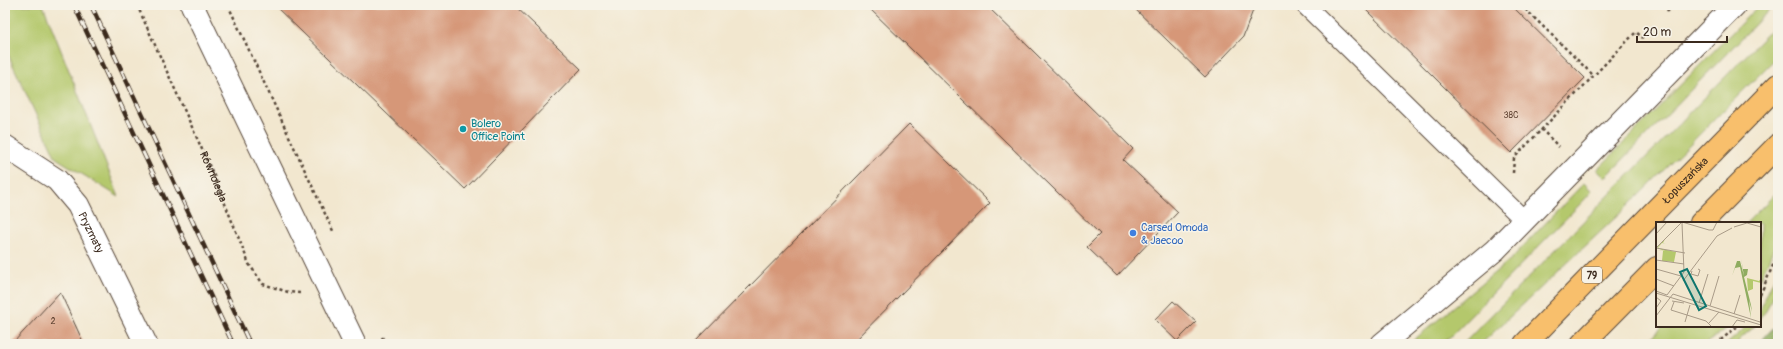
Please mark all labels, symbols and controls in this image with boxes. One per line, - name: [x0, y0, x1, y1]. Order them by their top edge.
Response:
- scale bar: [1637, 18, 1727, 44]
- text: 20 m: [1643, 25, 1672, 40]
- house number: 38C: [1503, 110, 1519, 121]
- place label: Bolero Office Point: [471, 117, 525, 143]
- marker: Bolero Office Point: [458, 124, 468, 134]
- street label: Równoległa: [197, 149, 230, 204]
- street label: Łopuszańska: [1659, 155, 1711, 207]
- street label: Pryzmaty: [75, 210, 106, 255]
- place label: Carsed Omoda & Jaecoo: [1141, 221, 1208, 247]
- inset map: [1656, 222, 1761, 327]
- marker: Carsed Omoda & Jaecoo: [1128, 228, 1138, 238]
- road number: 79: [1582, 267, 1602, 283]
- house number: 2: [50, 316, 56, 327]

